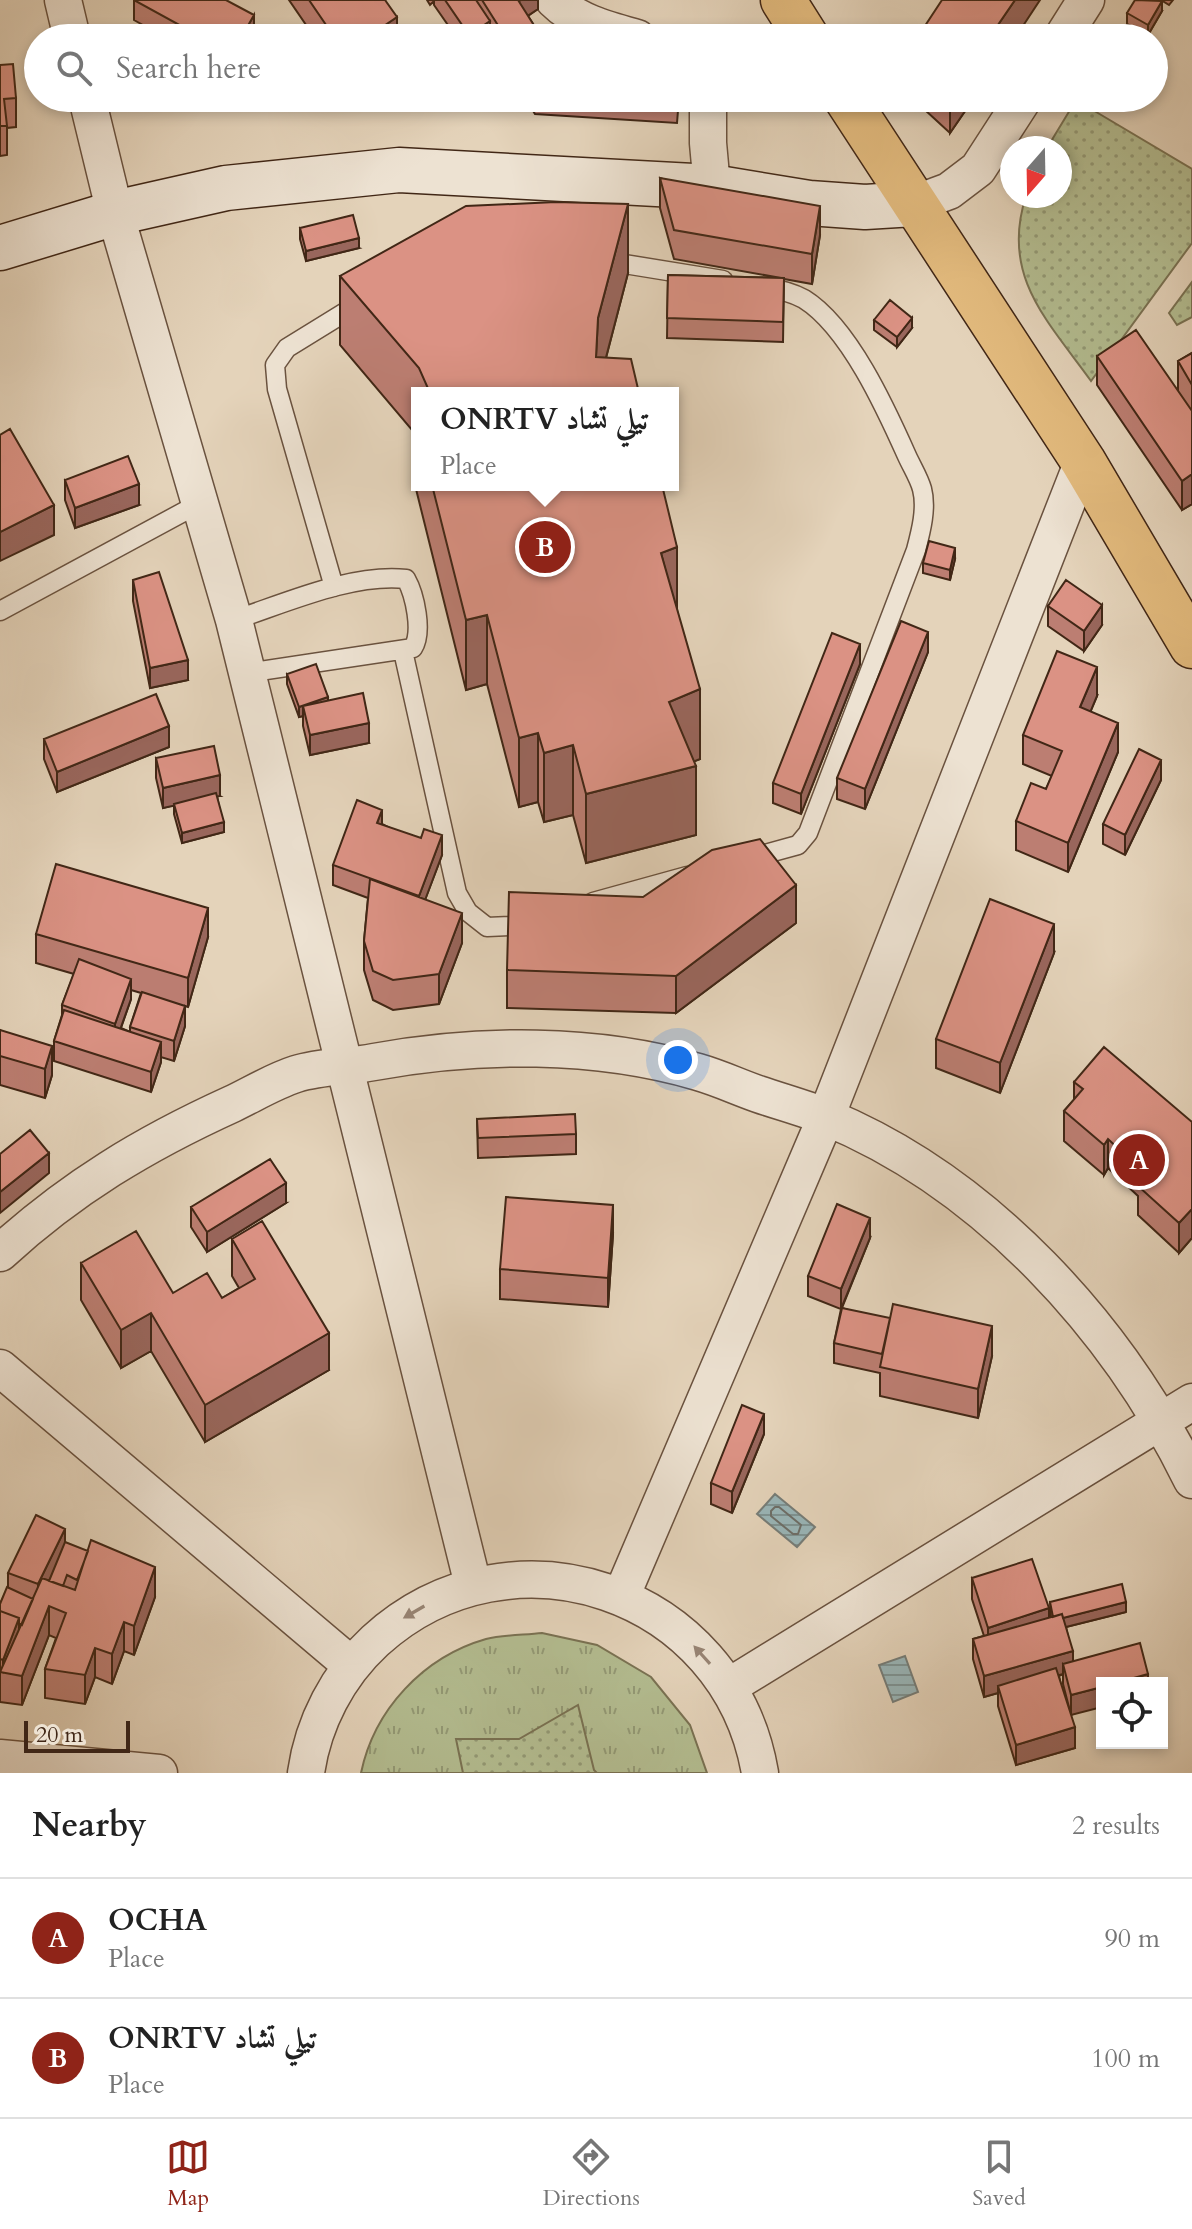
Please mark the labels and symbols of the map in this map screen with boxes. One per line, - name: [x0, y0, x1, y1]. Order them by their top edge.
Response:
- north arrow: [1000, 136, 1072, 208]
- pin: B: [519, 517, 571, 577]
- your location: [658, 1040, 698, 1080]
- pin: A: [1113, 1130, 1165, 1190]
- one-way arrow: [403, 1605, 425, 1619]
- one-way arrow: [693, 1645, 711, 1664]
- scale bar: [24, 1717, 130, 1753]

